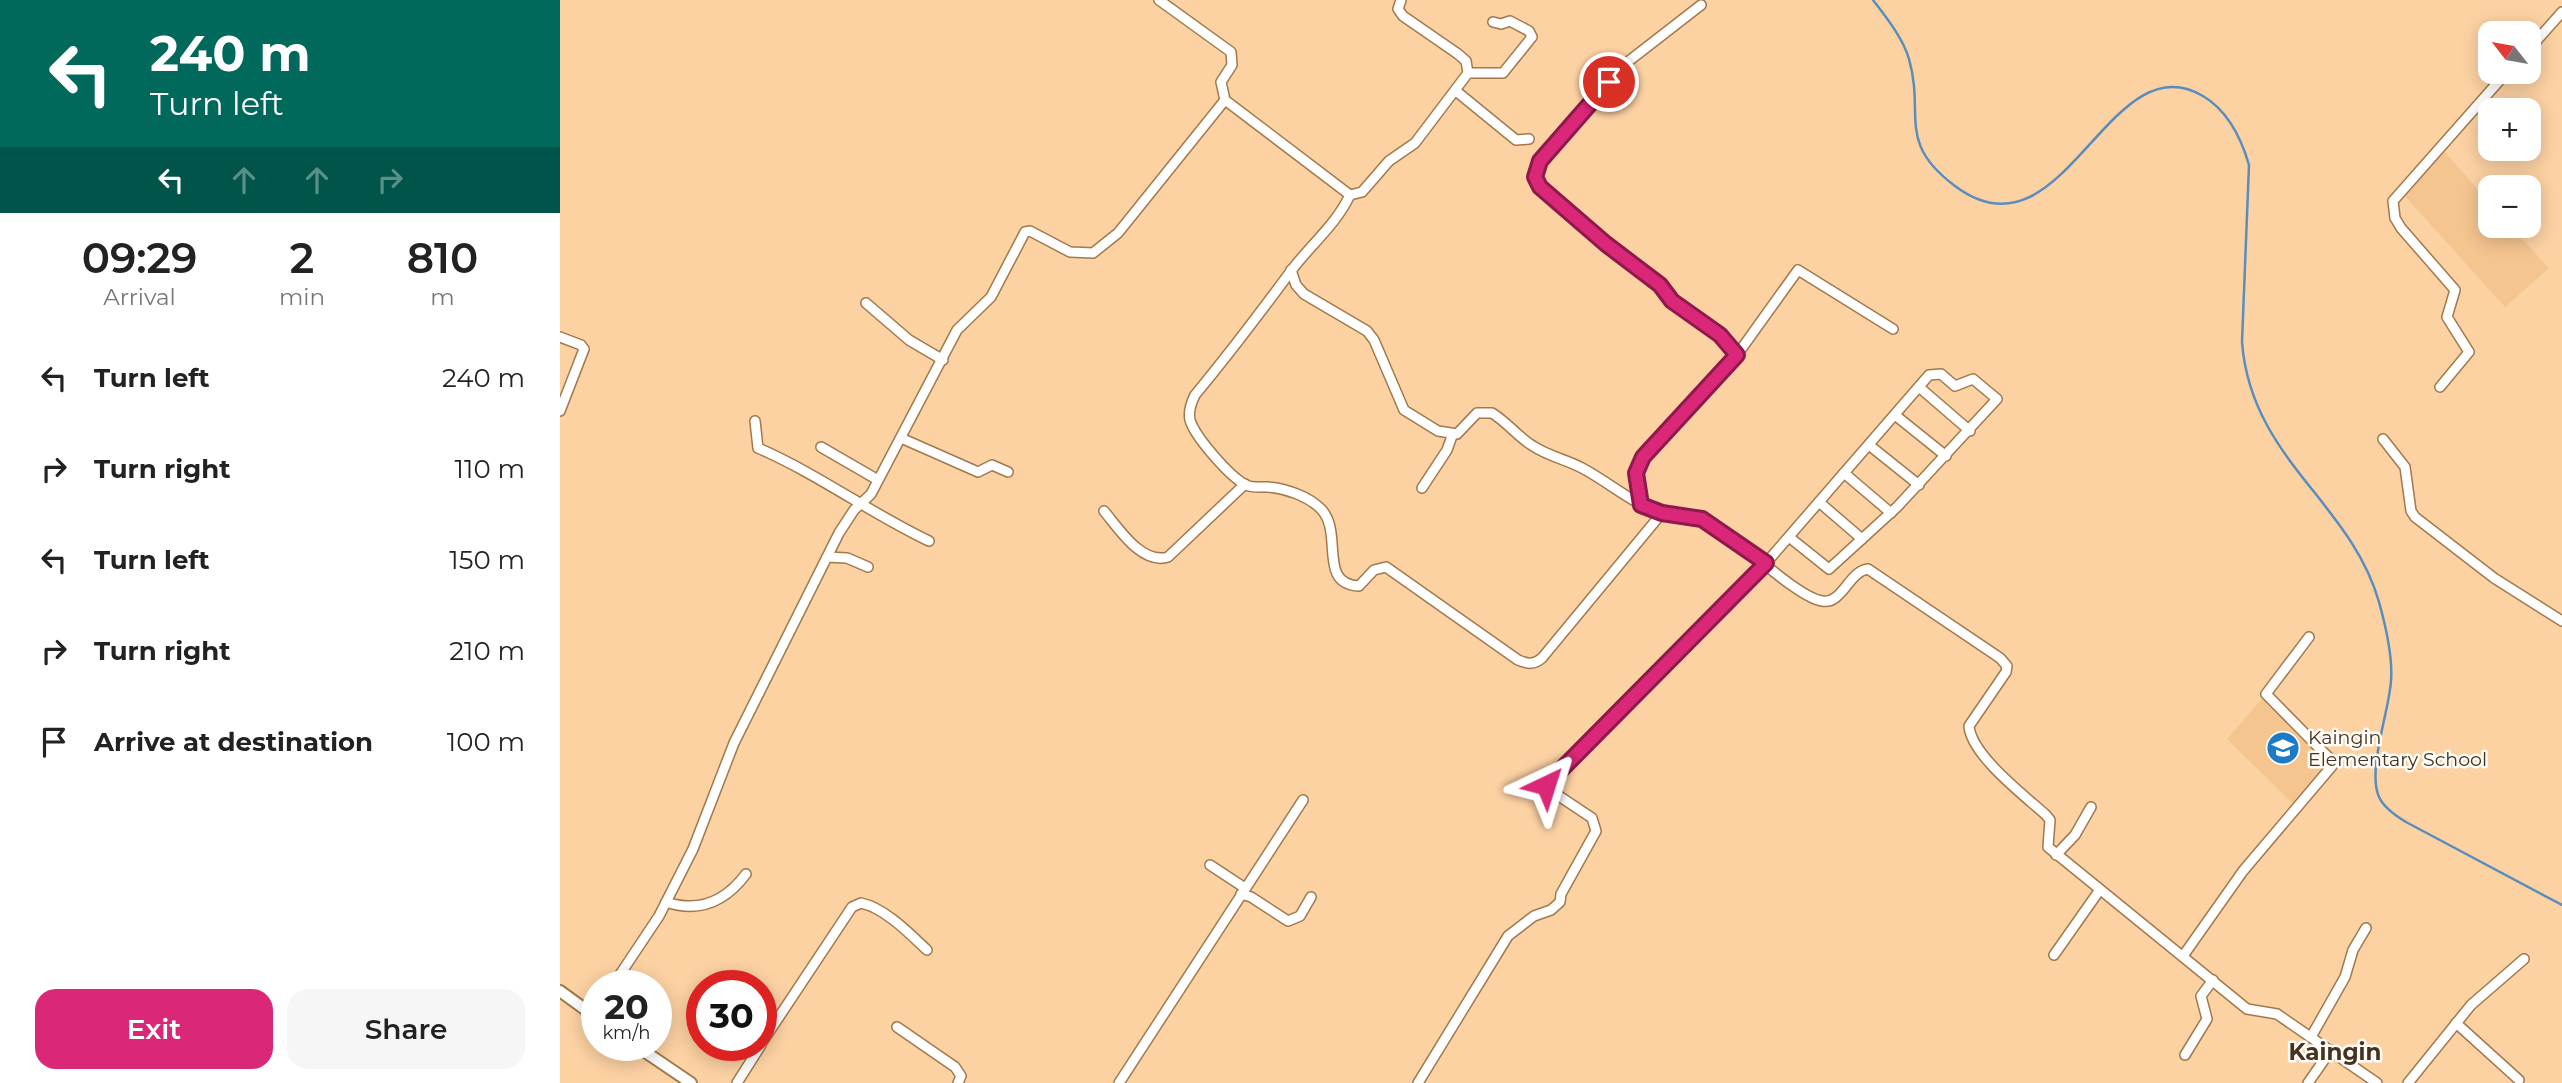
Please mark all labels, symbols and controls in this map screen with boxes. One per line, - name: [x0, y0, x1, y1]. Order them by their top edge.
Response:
- north arrow: [2478, 21, 2541, 84]
- map controls: [2478, 21, 2541, 238]
- text: 240 m: [150, 24, 311, 83]
- icon: left: [35, 28, 126, 119]
- pin: [1579, 52, 1639, 112]
- icon: arrive: [1590, 63, 1628, 101]
- text: Turn left: [150, 84, 284, 123]
- button: +: [2478, 98, 2541, 161]
- icon: left: [152, 161, 190, 199]
- icon: ahead: [225, 161, 263, 199]
- icon: ahead: [298, 161, 336, 199]
- icon: right: [371, 161, 409, 199]
- button: −: [2478, 175, 2541, 238]
- text: 09:29: [82, 232, 197, 284]
- text: 2: [290, 232, 314, 284]
- text: 810: [407, 232, 478, 284]
- text: Arrival: [103, 283, 176, 311]
- text: min: [279, 283, 325, 311]
- text: m: [430, 283, 455, 311]
- icon: left: [35, 359, 73, 397]
- text: Turn left: [94, 362, 210, 394]
- text: 240 m: [442, 362, 525, 394]
- icon: right: [35, 450, 73, 488]
- text: Turn right: [94, 453, 230, 485]
- text: 110 m: [455, 453, 525, 485]
- icon: left: [35, 541, 73, 579]
- text: Turn left: [94, 544, 210, 576]
- text: 150 m: [449, 544, 525, 576]
- icon: right: [35, 632, 73, 670]
- text: Turn right: [94, 635, 230, 667]
- text: 210 m: [449, 635, 525, 667]
- icon: arrive: [35, 723, 73, 761]
- text: Arrive at destination: [94, 726, 373, 758]
- text: 100 m: [447, 726, 525, 758]
- place label: Kaingin Elementary School: [2308, 726, 2487, 771]
- school or university icon: Kaingin Elementary School: [2264, 729, 2302, 767]
- position arrow: [1509, 748, 1583, 822]
- speed limit sign: 30: [686, 970, 777, 1061]
- text: 20: [604, 985, 649, 1028]
- button: Exit: [35, 989, 273, 1069]
- button: Share: [287, 989, 525, 1069]
- text: km/h: [602, 1022, 651, 1044]
- district label: Kaingin: [2289, 1038, 2381, 1066]

